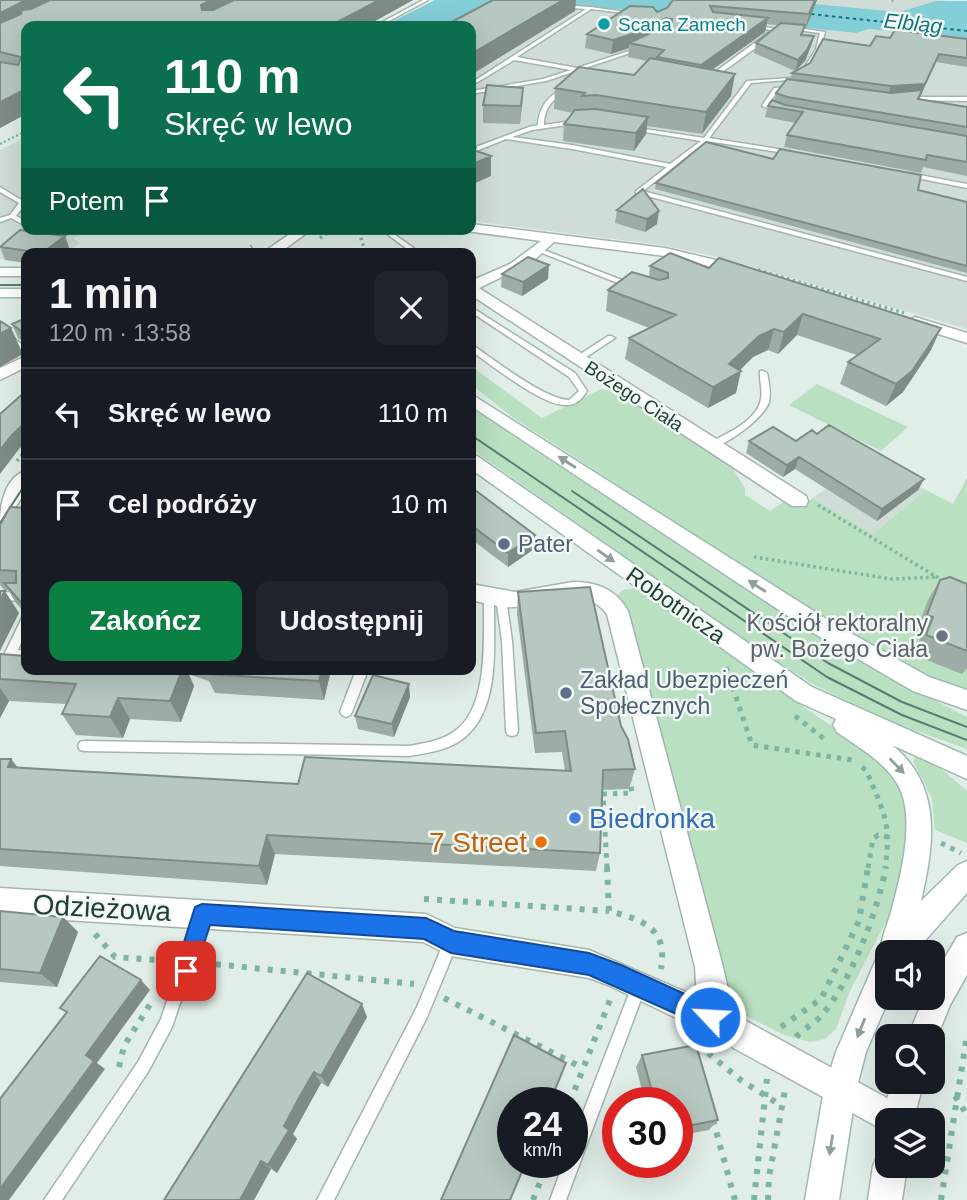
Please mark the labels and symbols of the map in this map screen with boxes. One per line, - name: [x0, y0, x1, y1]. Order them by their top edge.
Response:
- water label: Elbląg: [883, 9, 944, 38]
- place label: Scana Zamech: [618, 14, 746, 35]
- marker: Scana Zamech: [596, 16, 612, 32]
- street label: Bożego Ciała: [581, 356, 687, 436]
- one-way arrow: [557, 455, 576, 468]
- place label: Pater: [518, 531, 573, 557]
- marker: Pater: [496, 536, 512, 552]
- one-way arrow: [597, 549, 615, 563]
- street label: Robotnicza: [621, 561, 731, 649]
- one-way arrow: [748, 580, 767, 593]
- place label: Kościół rektoralny pw. Bożego Ciała: [746, 610, 928, 662]
- marker: Kościół rektoralny pw. Bożego Ciała: [934, 628, 950, 644]
- place label: Zakład Ubezpieczeń Społecznych: [580, 667, 788, 719]
- marker: Zakład Ubezpieczeń Społecznych: [558, 685, 574, 701]
- one-way arrow: [888, 757, 905, 774]
- place label: Biedronka: [589, 803, 716, 834]
- marker: Biedronka: [567, 810, 583, 826]
- place label: 7 Street: [429, 827, 527, 858]
- marker: 7 Street: [533, 834, 549, 850]
- street label: Odzieżowa: [32, 889, 172, 927]
- pin: [156, 941, 216, 1001]
- position arrow: [673, 980, 747, 1054]
- one-way arrow: [855, 1017, 866, 1038]
- speed limit sign: 30: [602, 1087, 693, 1178]
- one-way arrow: [825, 1134, 836, 1156]

